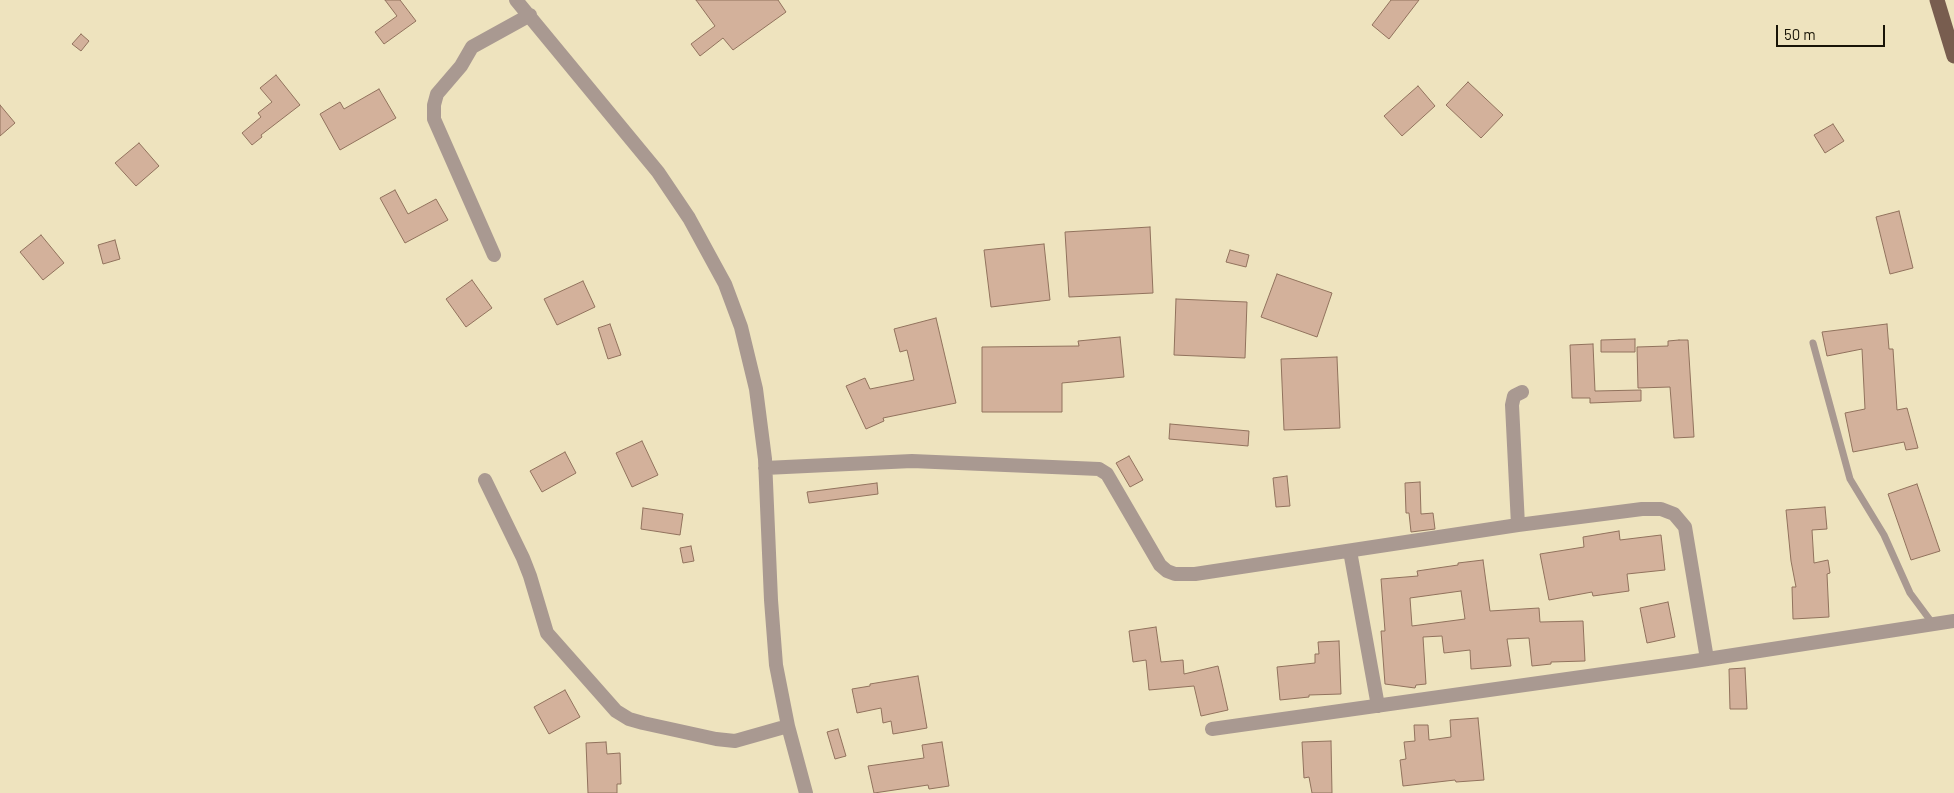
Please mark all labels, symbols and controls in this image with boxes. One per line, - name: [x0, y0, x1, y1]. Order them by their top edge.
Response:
- scale bar: [1779, 15, 1888, 47]
- text: 50 m: [1784, 25, 1816, 43]

